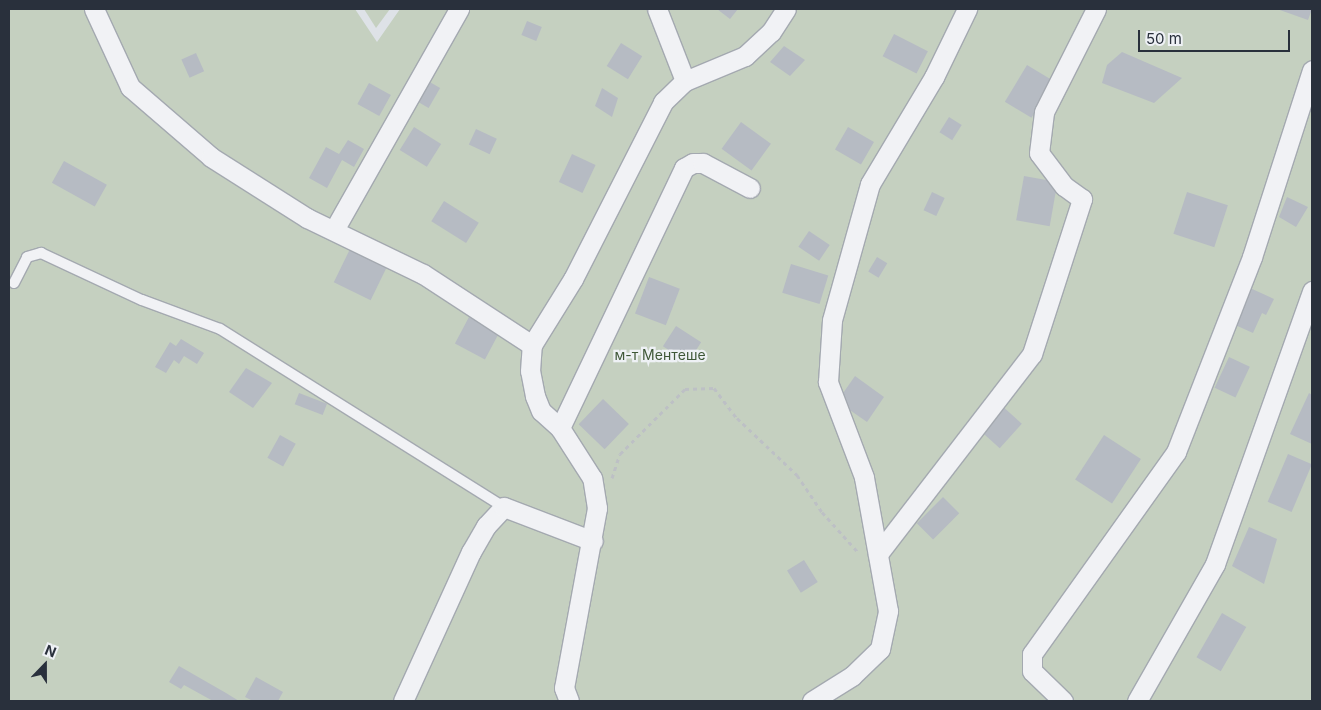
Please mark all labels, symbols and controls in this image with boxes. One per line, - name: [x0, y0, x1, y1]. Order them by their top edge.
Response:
- scale bar: [1141, 20, 1294, 52]
- text: 50 m: [1146, 29, 1182, 48]
- park label: м-т Ментeше: [614, 347, 706, 363]
- north arrow: [20, 640, 70, 690]
- text: N: [43, 641, 59, 661]

